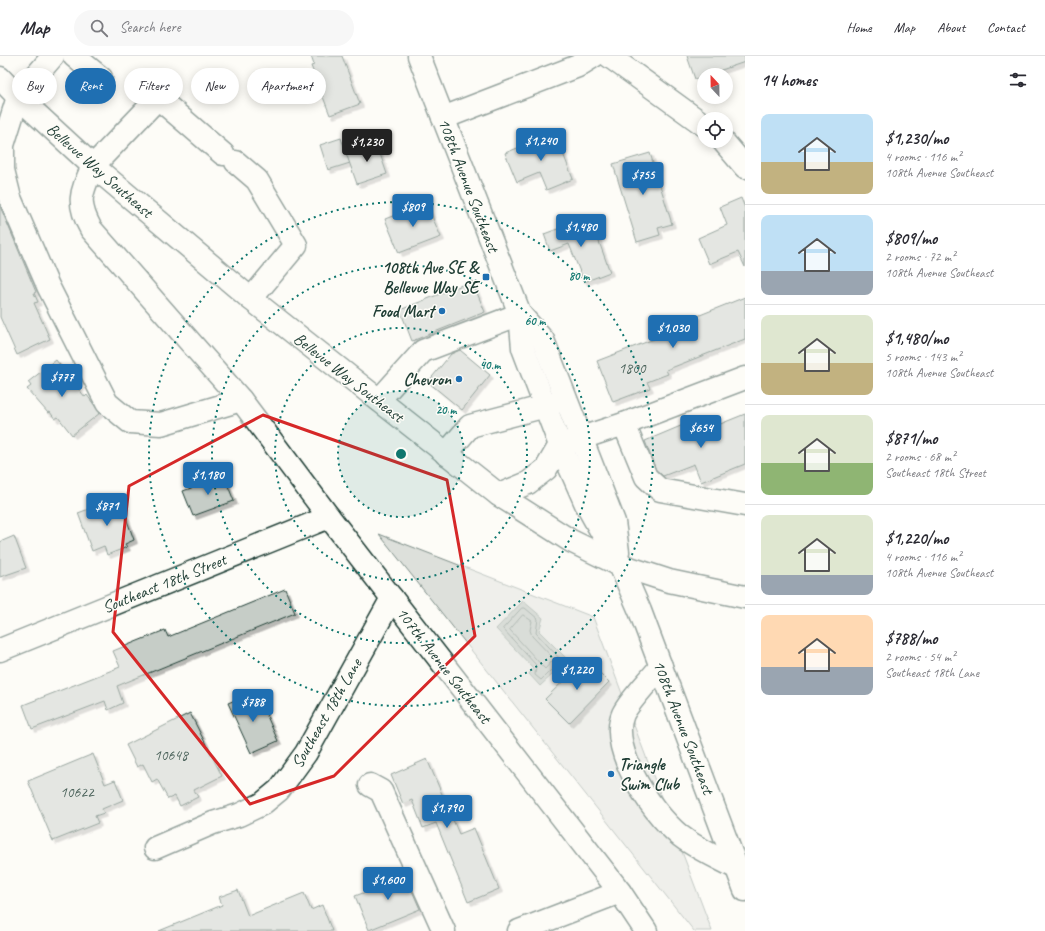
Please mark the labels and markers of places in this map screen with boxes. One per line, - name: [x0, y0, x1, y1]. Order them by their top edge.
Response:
- pin: $1,240: [508, 128, 574, 162]
- pin: $1,230: [334, 129, 400, 163]
- pin: $755: [619, 162, 667, 196]
- pin: $809: [389, 194, 437, 228]
- pin: $1,480: [548, 214, 614, 248]
- place label: 108th Ave SE & Bellevue Way SE: [382, 257, 481, 298]
- marker: 108th Ave SE & Bellevue Way SE: [481, 272, 491, 282]
- place label: Food Mart: [372, 301, 436, 322]
- marker: Food Mart: [437, 306, 447, 316]
- pin: $1,030: [640, 315, 706, 349]
- pin: $777: [38, 364, 86, 398]
- place label: Chevron: [403, 369, 452, 390]
- marker: Chevron: [454, 374, 464, 384]
- pin: $654: [677, 415, 725, 449]
- centre of rings: [394, 447, 408, 461]
- pin: $1,180: [175, 462, 241, 496]
- pin: $871: [83, 493, 131, 527]
- pin: $1,220: [544, 657, 610, 691]
- pin: $788: [229, 689, 277, 723]
- place label: Triangle Swim Club: [619, 754, 680, 795]
- marker: Triangle Swim Club: [606, 769, 616, 779]
- pin: $1,790: [414, 795, 480, 829]
- pin: $1,600: [355, 867, 421, 901]

